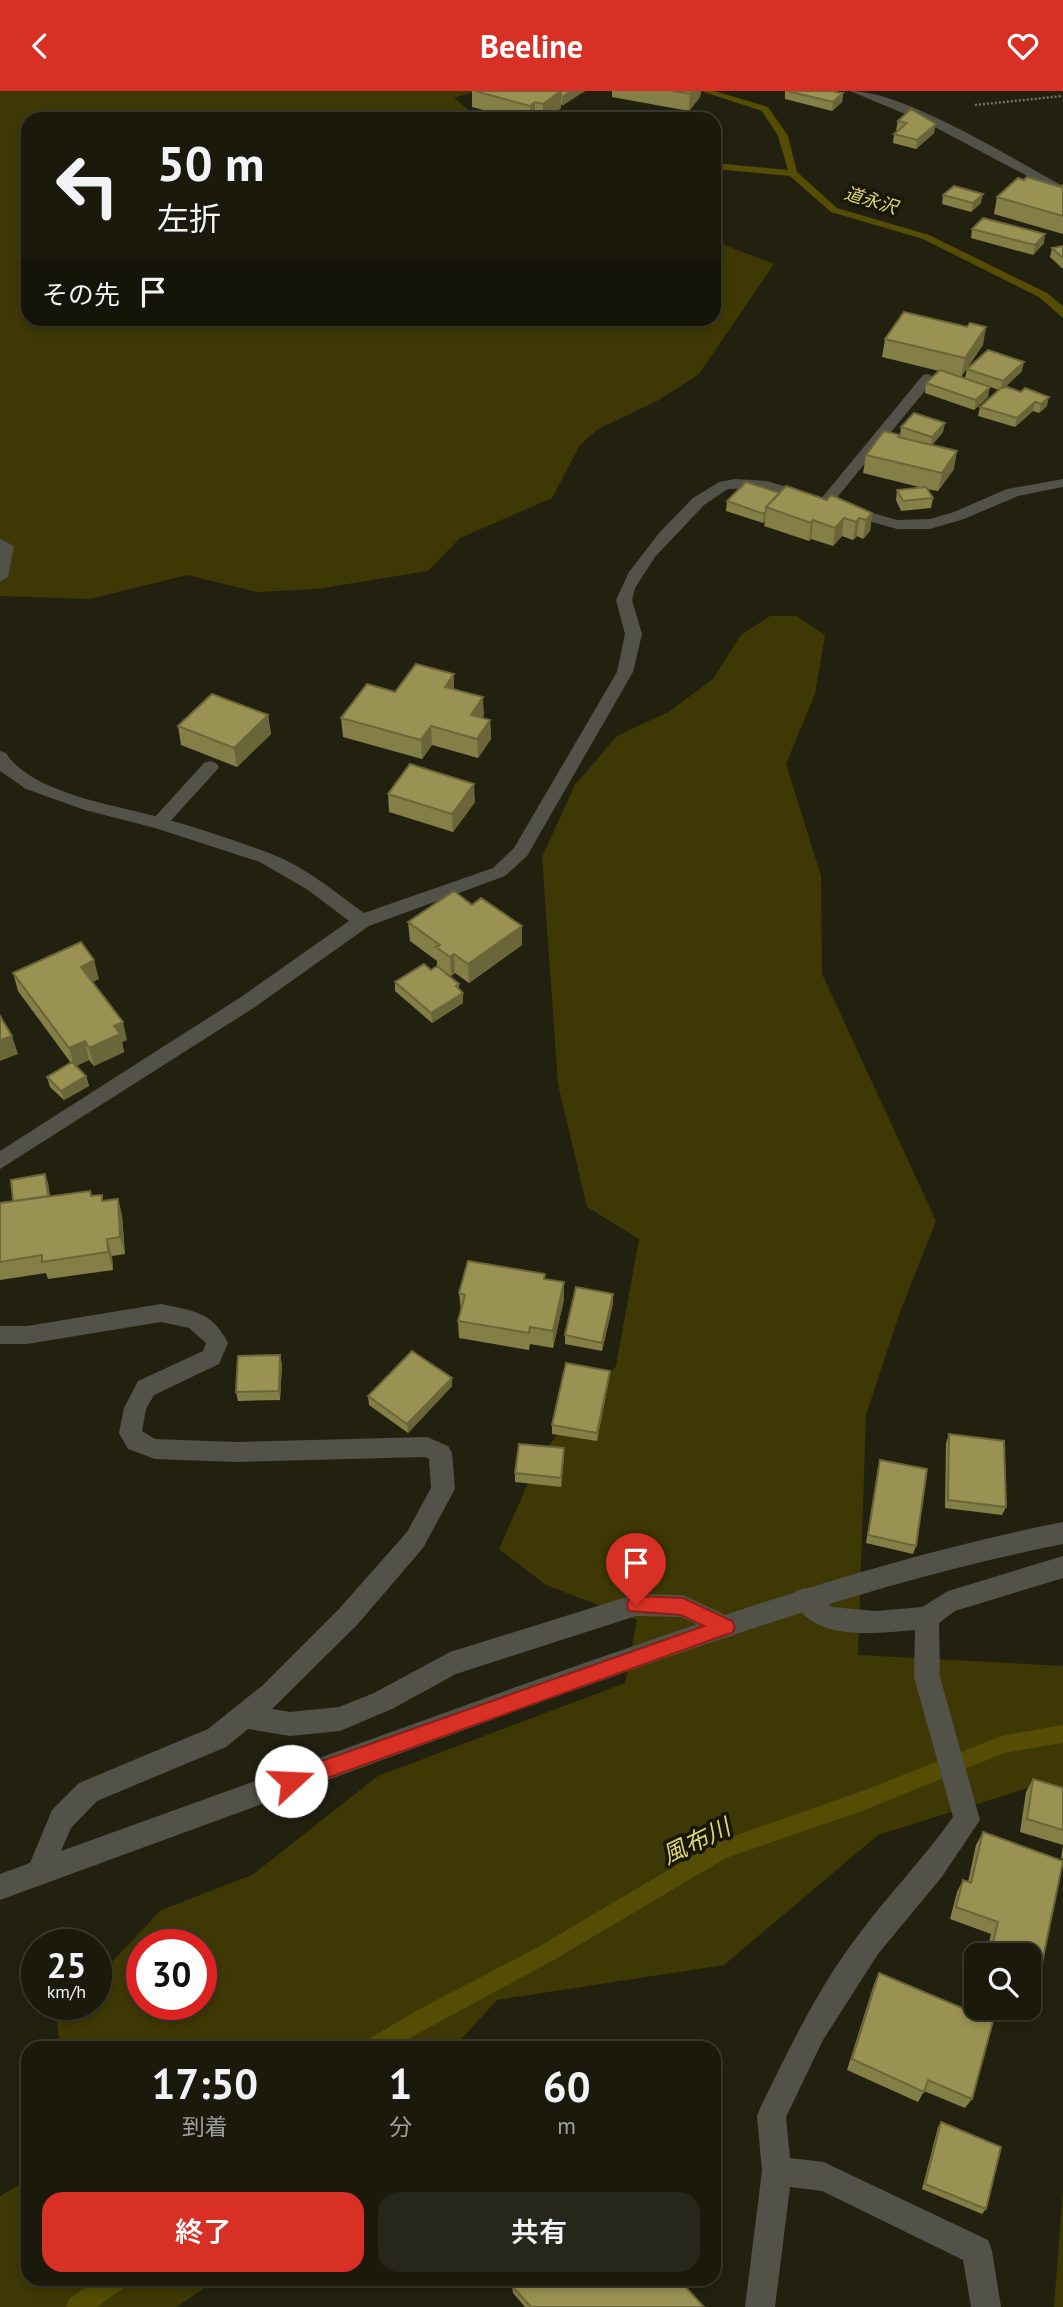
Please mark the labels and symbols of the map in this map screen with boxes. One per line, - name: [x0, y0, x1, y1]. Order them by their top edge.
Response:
- water label: 道永沢: [842, 181, 902, 219]
- pin: [606, 1533, 666, 1605]
- position arrow: [254, 1744, 328, 1818]
- water label: 風布川: [657, 1810, 738, 1871]
- speed limit sign: 30: [126, 1929, 217, 2020]

